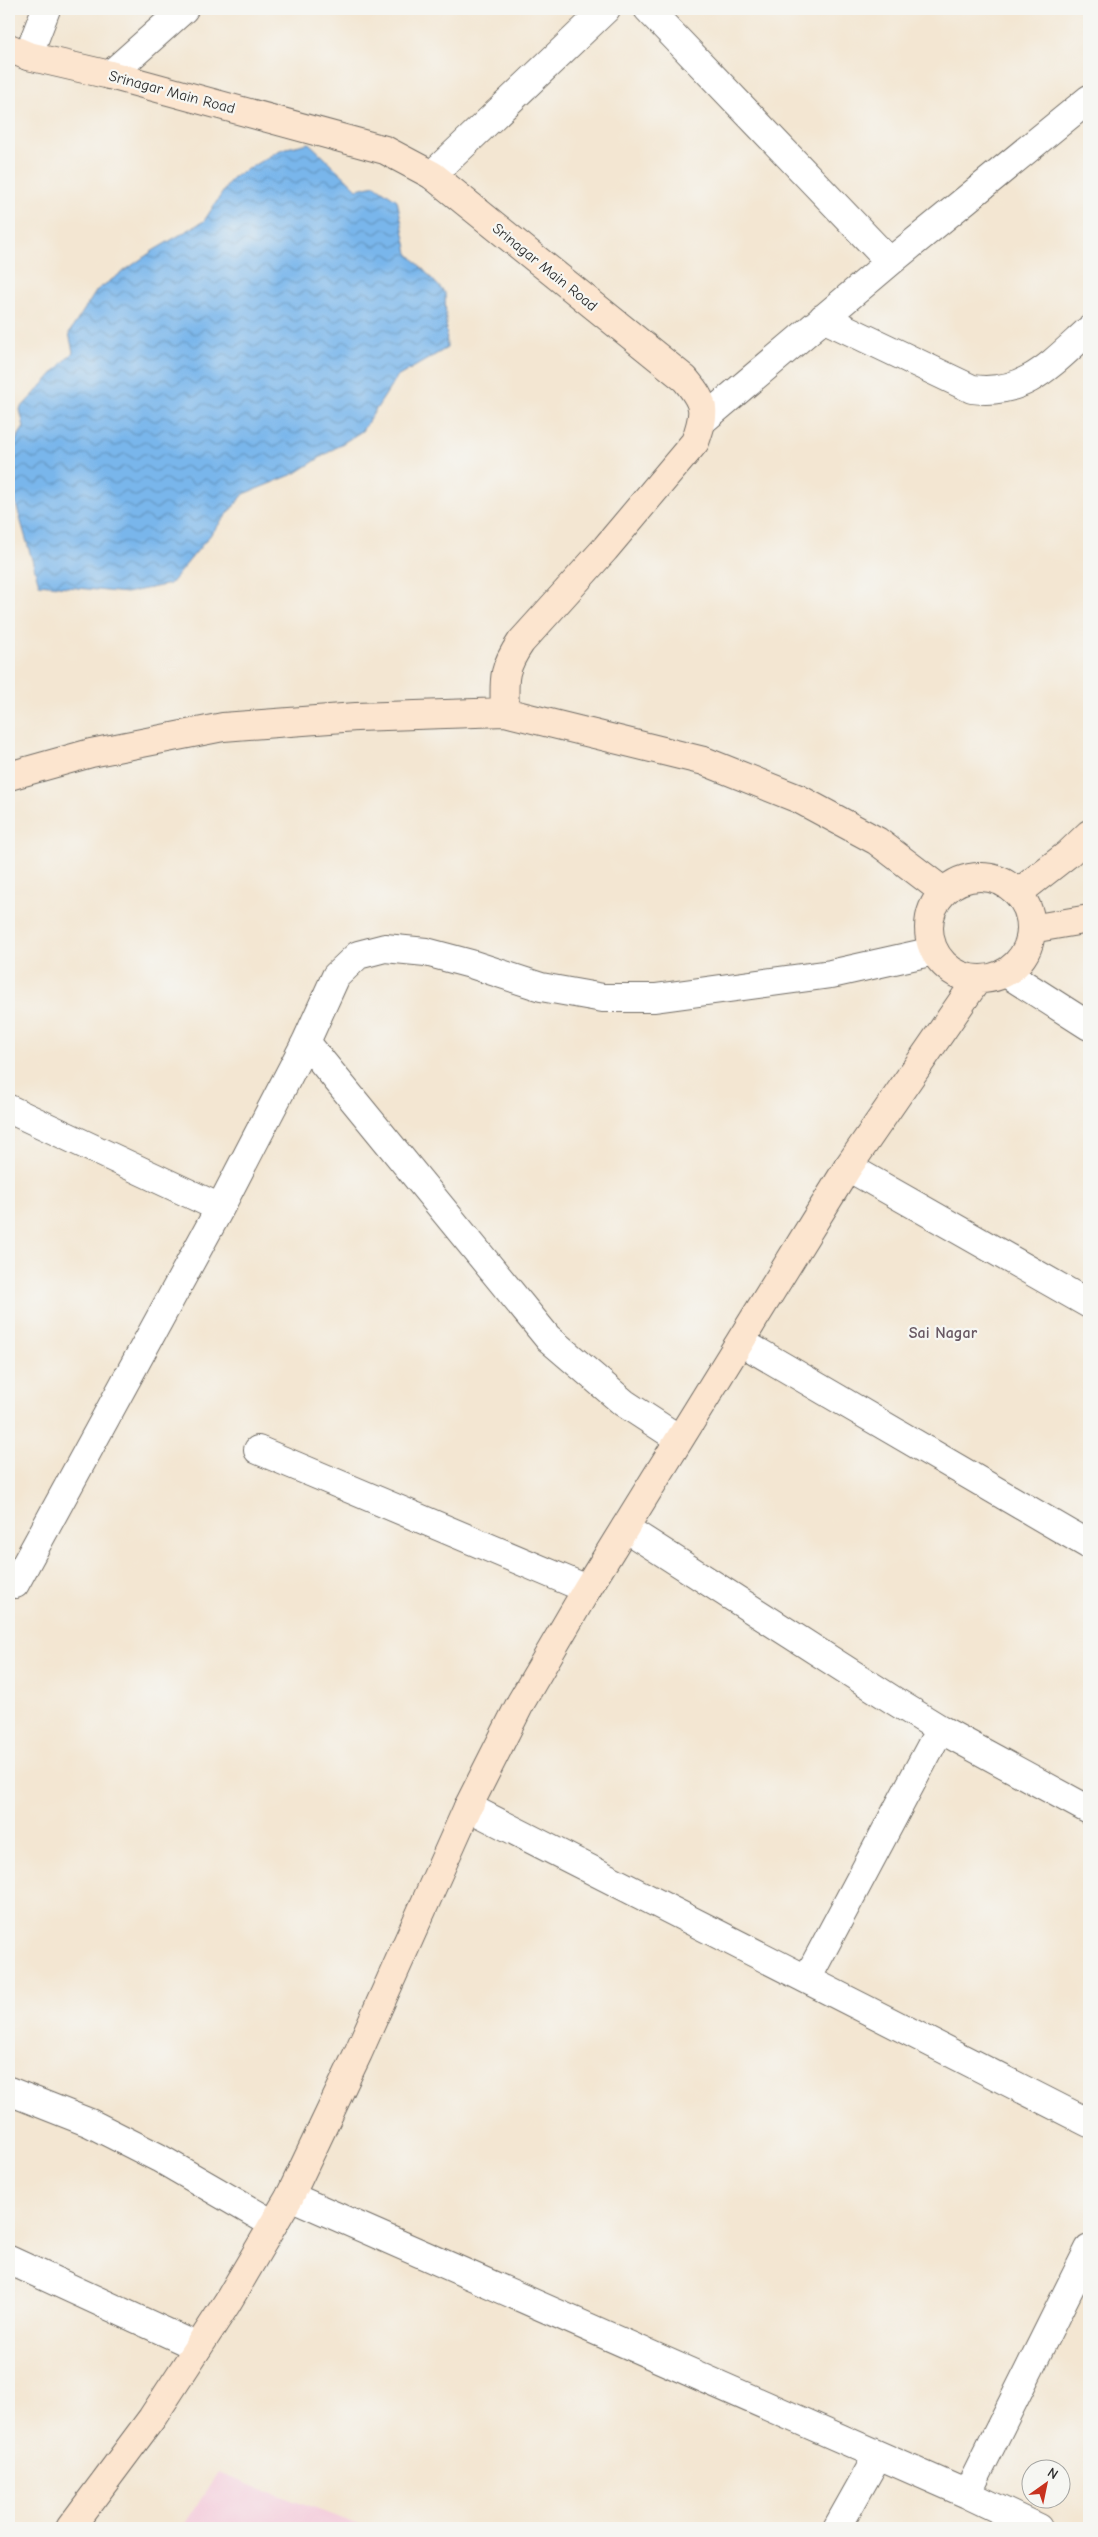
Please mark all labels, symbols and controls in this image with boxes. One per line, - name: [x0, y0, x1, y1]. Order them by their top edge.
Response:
- street label: Srinagar Main Road: [107, 67, 237, 117]
- street label: Srinagar Main Road: [489, 219, 601, 315]
- district label: Sai Nagar: [909, 1324, 978, 1342]
- north arrow: [1020, 2460, 1070, 2510]
- text: N: [1044, 2464, 1061, 2483]

